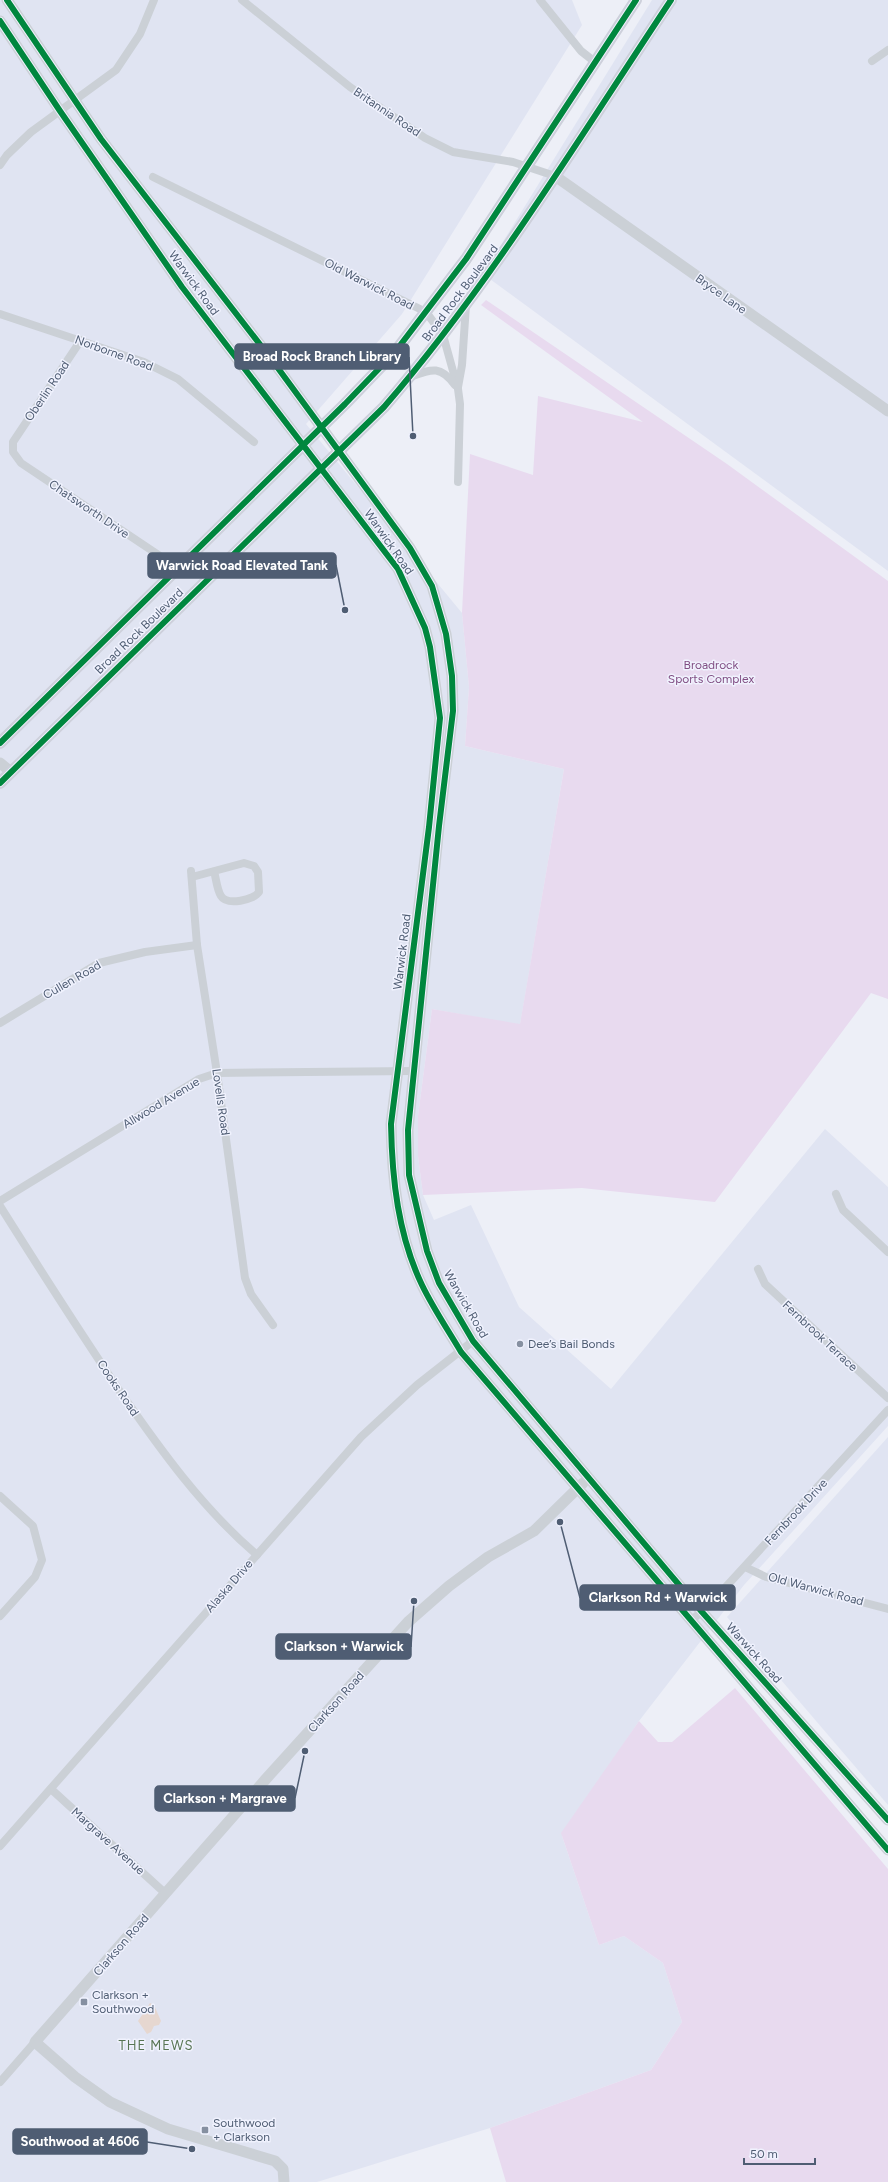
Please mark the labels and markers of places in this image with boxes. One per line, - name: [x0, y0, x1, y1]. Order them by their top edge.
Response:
- callout: Broad Rock Branch Library: [235, 344, 409, 369]
- callout: Warwick Road Elevated Tank: [148, 553, 336, 578]
- place label: Dee’s Bail Bonds: [528, 1337, 615, 1351]
- marker: Dee’s Bail Bonds: [515, 1339, 525, 1349]
- callout: Clarkson Rd + Warwick: [580, 1585, 735, 1610]
- callout: Clarkson + Warwick: [276, 1634, 411, 1659]
- callout: Clarkson + Margrave: [155, 1786, 295, 1811]
- place label: Clarkson + Southwood: [92, 1988, 154, 2016]
- marker: Clarkson + Southwood: [79, 1997, 89, 2007]
- place label: Southwood + Clarkson: [213, 2116, 275, 2144]
- marker: Southwood + Clarkson: [200, 2125, 210, 2135]
- callout: Southwood at 4606: [13, 2129, 147, 2154]

